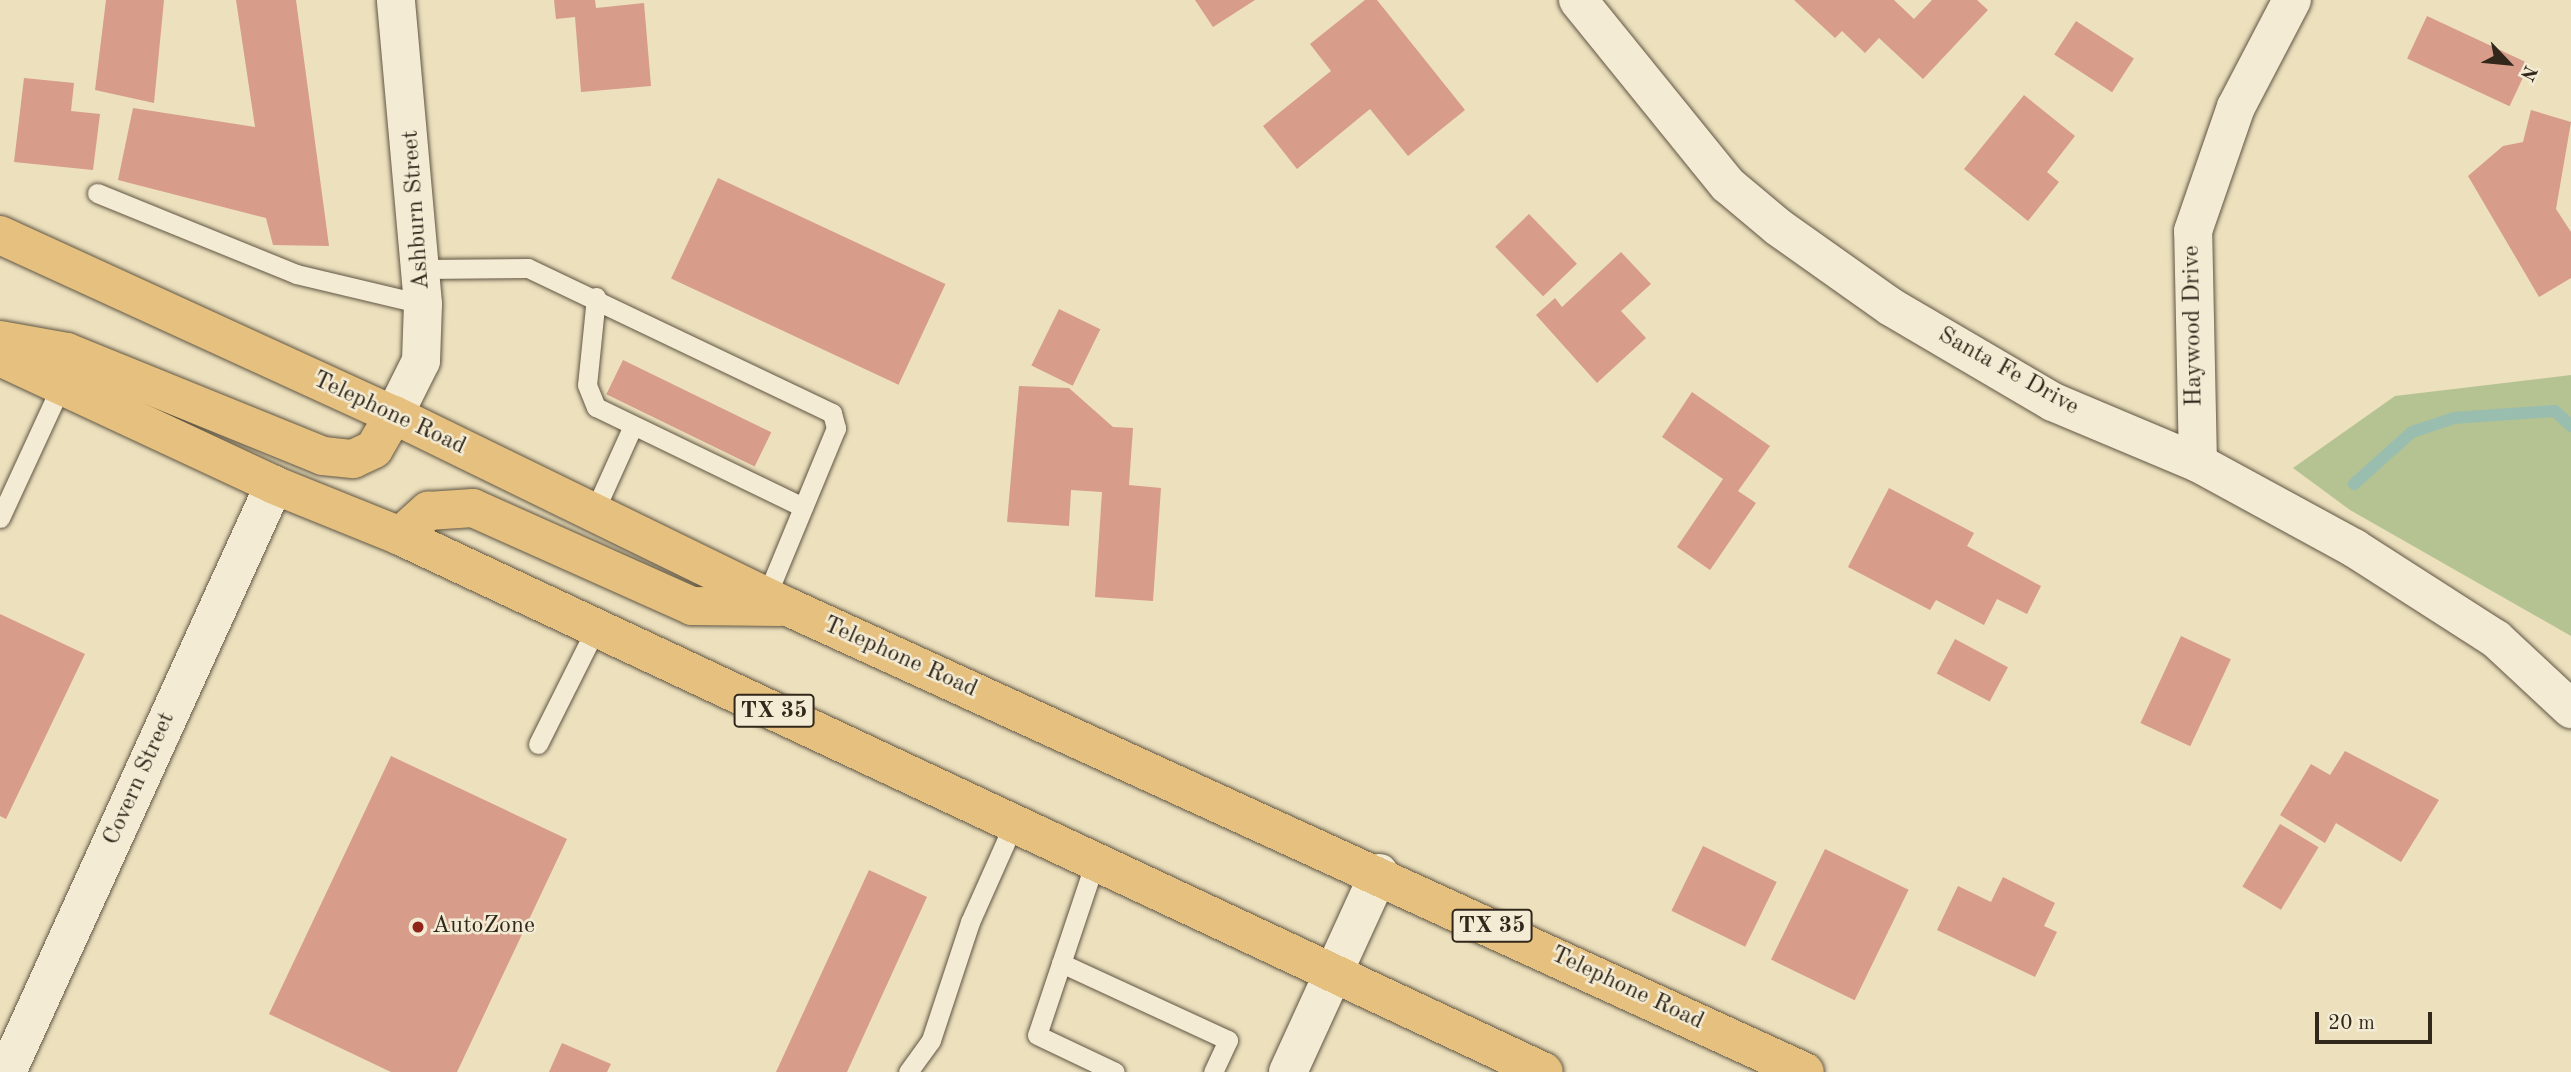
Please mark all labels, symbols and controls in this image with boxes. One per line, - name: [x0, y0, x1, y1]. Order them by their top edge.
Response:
- north arrow: [2473, 28, 2543, 98]
- text: N: [2516, 62, 2539, 83]
- street label: Ashburn Street: [397, 129, 437, 291]
- street label: Haywood Drive: [2178, 245, 2210, 407]
- street label: Santa Fe Drive: [1933, 321, 2083, 423]
- street label: Telephone Road: [308, 366, 470, 462]
- street label: Telephone Road: [818, 611, 982, 705]
- road number: TX 35: [732, 692, 816, 730]
- street label: Covern Street: [98, 708, 182, 850]
- road number: TX 35: [1450, 906, 1534, 945]
- place label: AutoZone: [432, 913, 535, 941]
- marker: AutoZone: [410, 919, 426, 935]
- street label: Telephone Road: [1546, 941, 1708, 1037]
- scale bar: [2319, 998, 2436, 1042]
- text: 20 m: [2328, 1013, 2375, 1034]

